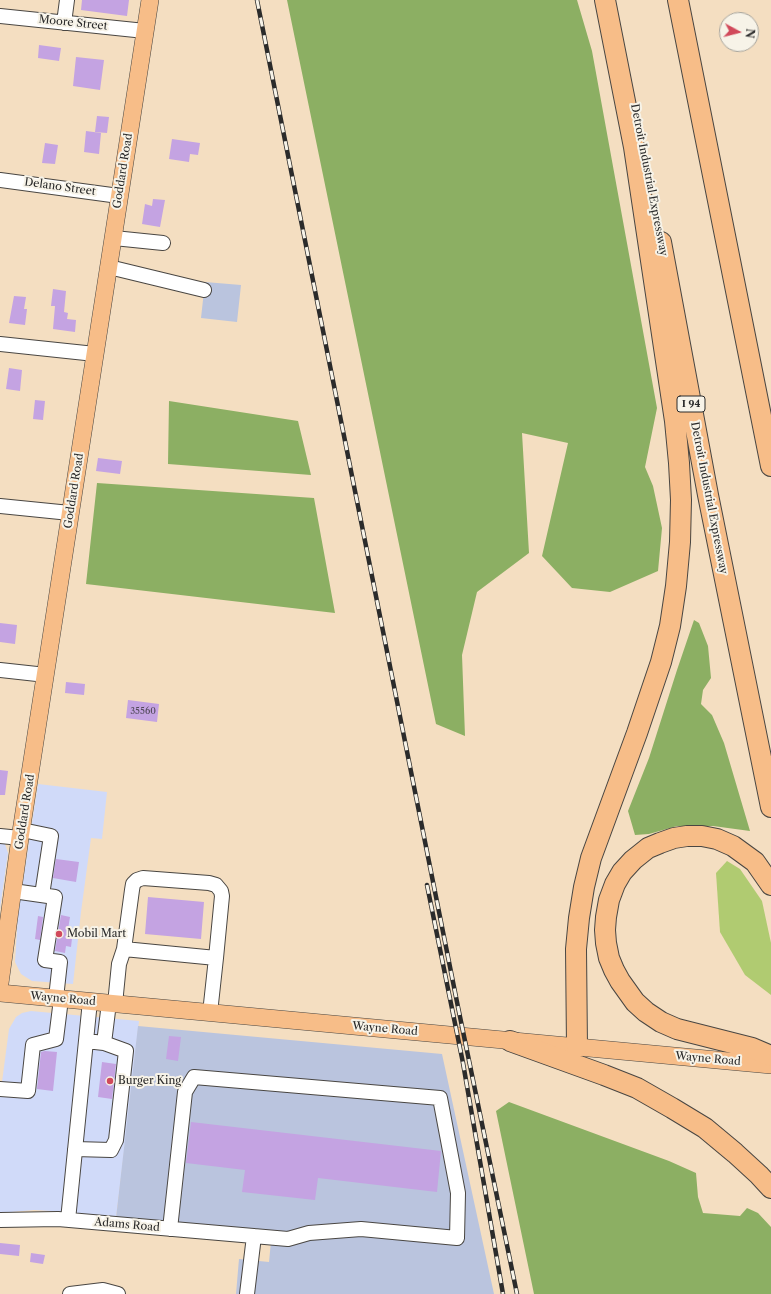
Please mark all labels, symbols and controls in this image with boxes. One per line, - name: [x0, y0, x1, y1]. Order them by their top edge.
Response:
- north arrow: [719, 12, 759, 52]
- street label: Moore Street: [38, 13, 108, 33]
- text: N: [742, 28, 757, 39]
- street label: Detroit Industrial Expressway: [628, 103, 670, 257]
- street label: Goddard Road: [111, 132, 135, 210]
- street label: Delano Street: [23, 175, 97, 199]
- road number: I 94: [677, 396, 705, 412]
- street label: Detroit Industrial Expressway: [688, 421, 730, 575]
- street label: Goddard Road: [62, 452, 86, 530]
- house number: 35560: [130, 706, 156, 716]
- street label: Goddard Road: [13, 773, 37, 851]
- place label: Mobil Mart: [67, 927, 126, 941]
- marker: Mobil Mart: [54, 929, 64, 939]
- street label: Wayne Road: [30, 990, 96, 1008]
- street label: Wayne Road: [352, 1020, 418, 1038]
- street label: Wayne Road: [675, 1050, 741, 1068]
- place label: Burger King: [118, 1074, 181, 1088]
- marker: Burger King: [105, 1076, 115, 1086]
- street label: Adams Road: [94, 1216, 160, 1234]

